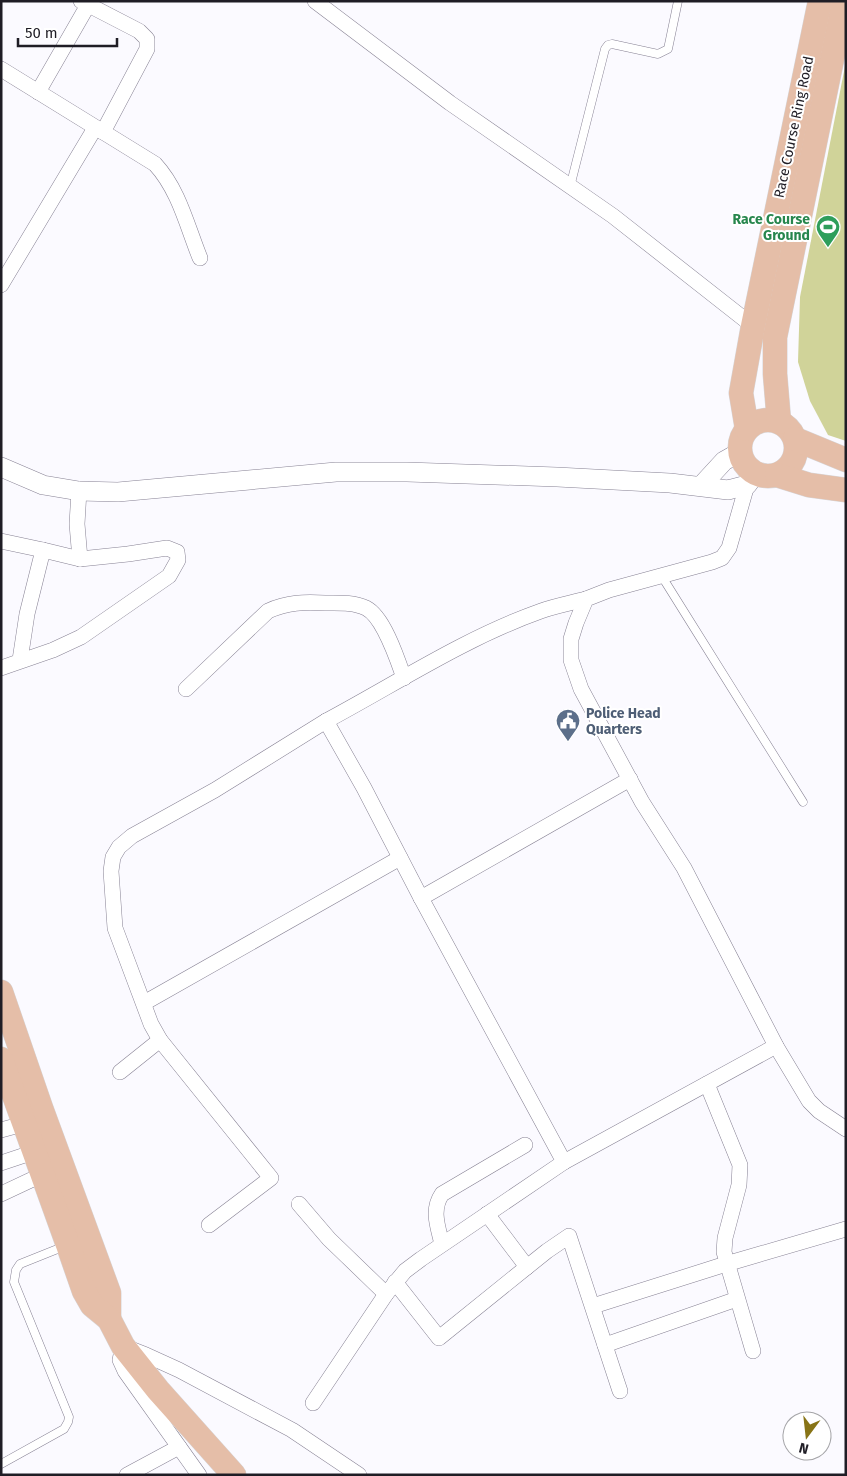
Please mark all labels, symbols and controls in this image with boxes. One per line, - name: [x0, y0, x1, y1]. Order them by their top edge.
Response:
- scale bar: [18, 15, 116, 47]
- text: 50 m: [25, 24, 58, 42]
- street label: Race Course Ring Road: [771, 55, 817, 199]
- place label: Race Course Ground: [732, 211, 810, 244]
- sports icon: Race Course Ground: [815, 214, 841, 248]
- place label: Police Head Quarters: [586, 705, 661, 738]
- public building icon: Police Head Quarters: [555, 708, 581, 742]
- north arrow: [782, 1411, 832, 1461]
- text: N: [797, 1439, 810, 1457]

